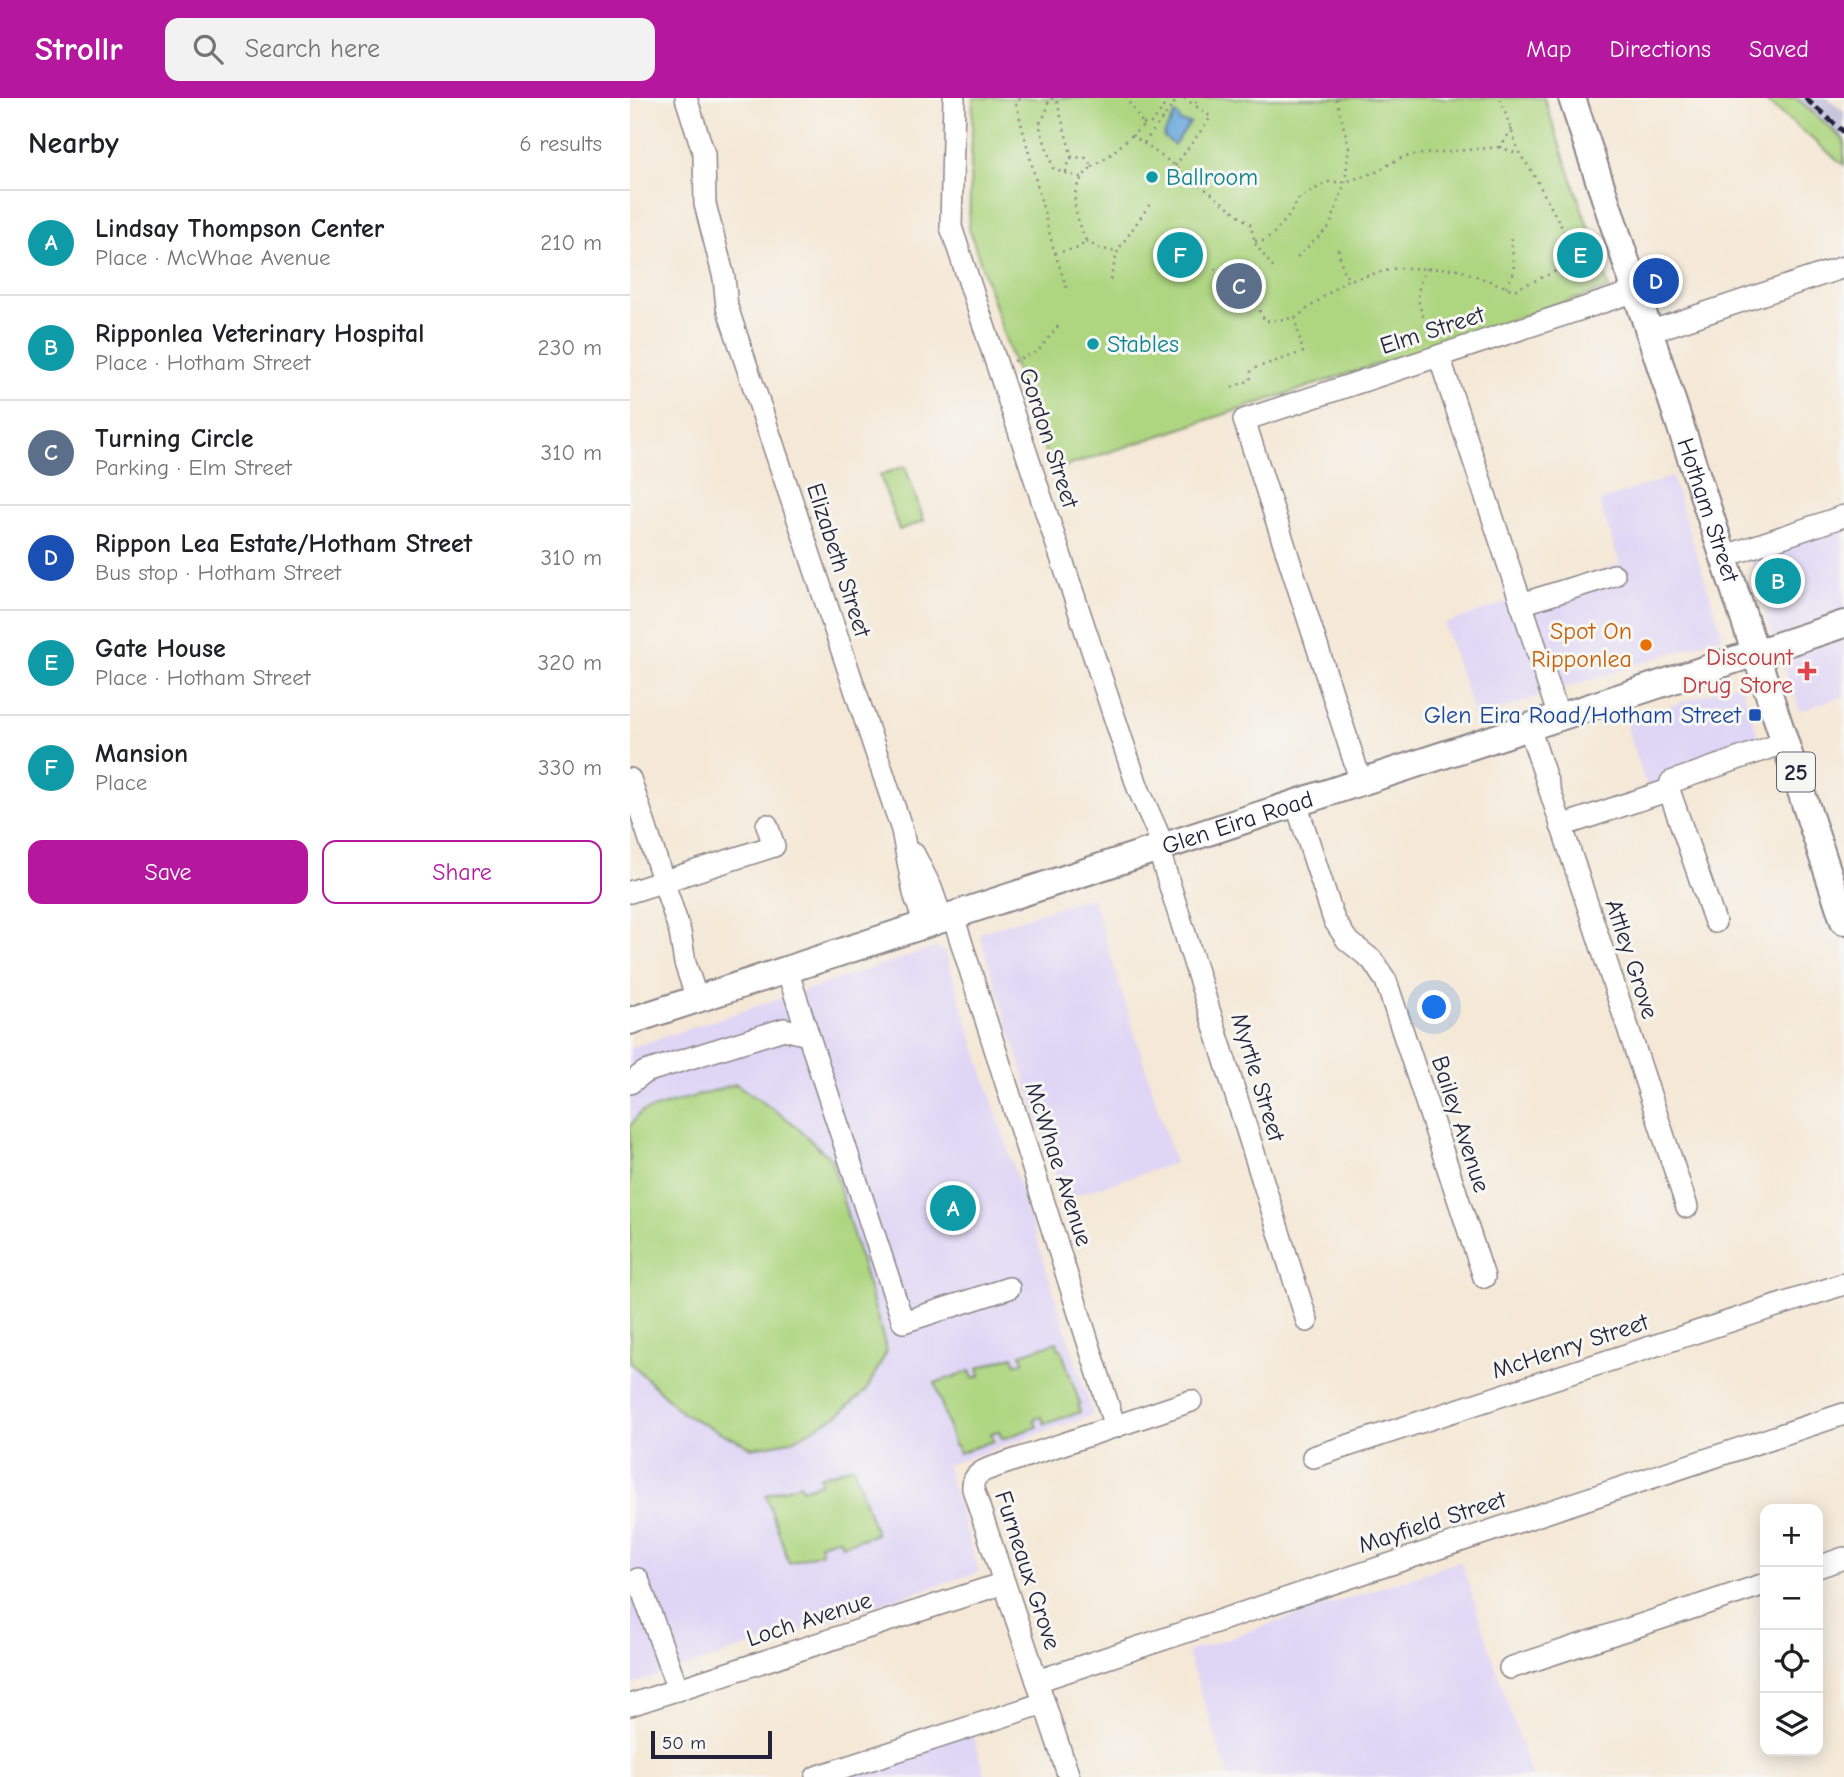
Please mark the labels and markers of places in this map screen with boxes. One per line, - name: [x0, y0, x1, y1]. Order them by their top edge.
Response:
- place label: Ballroom: [1166, 163, 1258, 191]
- marker: Ballroom: [1144, 169, 1160, 185]
- pin: F: [1157, 229, 1203, 281]
- pin: E: [1557, 229, 1603, 281]
- pin: D: [1633, 255, 1679, 307]
- pin: C: [1216, 260, 1262, 312]
- place label: Stables: [1107, 330, 1179, 358]
- marker: Stables: [1085, 336, 1101, 352]
- pin: B: [1755, 555, 1801, 607]
- place label: Spot On Ripponlea: [1531, 617, 1632, 673]
- marker: Spot On Ripponlea: [1638, 637, 1654, 653]
- place label: Discount Drug Store: [1682, 643, 1794, 699]
- marker: Discount Drug Store: [1799, 663, 1815, 679]
- place label: Glen Eira Road/Hotham Street: [1424, 701, 1742, 729]
- marker: Glen Eira Road/Hotham Street: [1747, 707, 1763, 723]
- pin: A: [930, 1182, 976, 1234]

